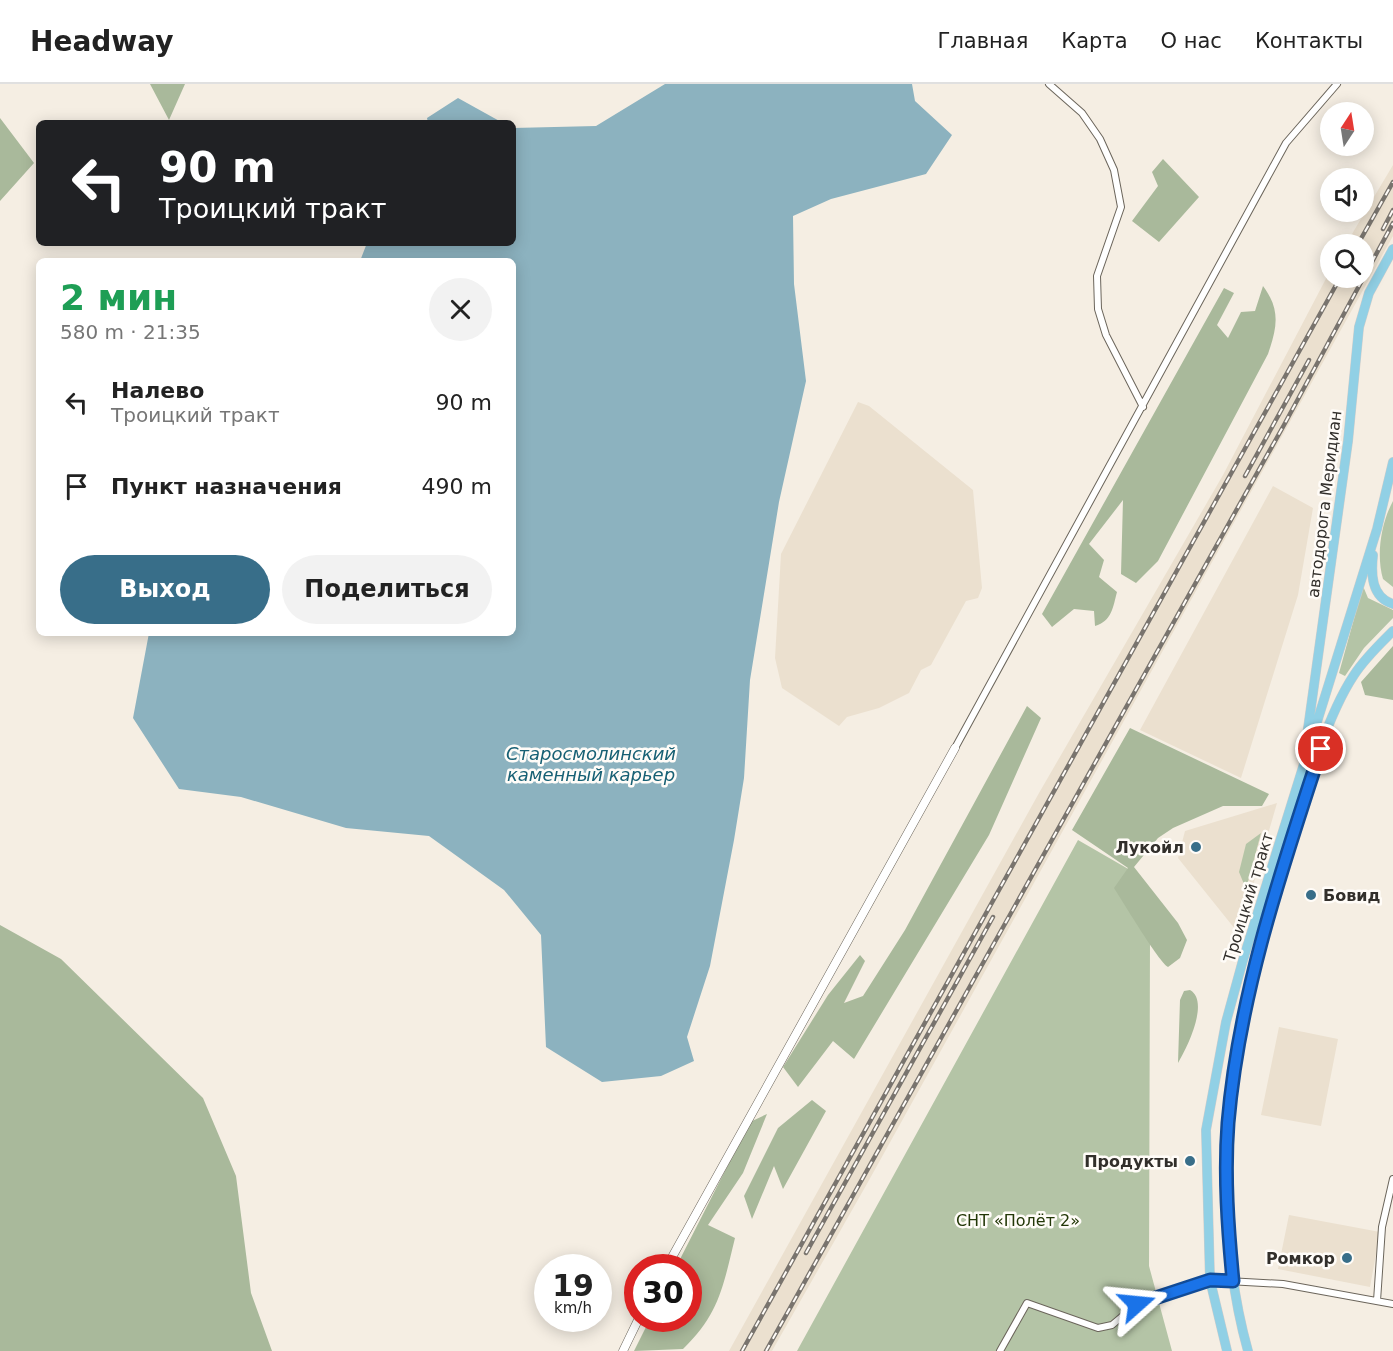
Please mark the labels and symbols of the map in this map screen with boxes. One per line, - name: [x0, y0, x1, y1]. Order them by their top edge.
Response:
- north arrow: [1320, 102, 1374, 156]
- street label: автодорога Меридиан: [1304, 409, 1345, 599]
- pin: [1295, 723, 1346, 774]
- water label: Старосмолинский каменный карьер: [506, 743, 676, 785]
- street label: Троицкий тракт: [1219, 830, 1277, 965]
- place label: Лукойл: [1116, 838, 1184, 857]
- marker: Лукойл: [1189, 840, 1203, 854]
- place label: Бовид: [1323, 886, 1381, 905]
- marker: Бовид: [1304, 888, 1318, 902]
- place label: Продукты: [1084, 1152, 1178, 1171]
- marker: Продукты: [1183, 1154, 1197, 1168]
- park label: СНТ «Полёт 2»: [956, 1211, 1080, 1230]
- place label: Ромкор: [1266, 1249, 1335, 1268]
- marker: Ромкор: [1340, 1251, 1354, 1265]
- speed limit sign: 30: [624, 1254, 702, 1332]
- position arrow: [1105, 1272, 1169, 1336]

